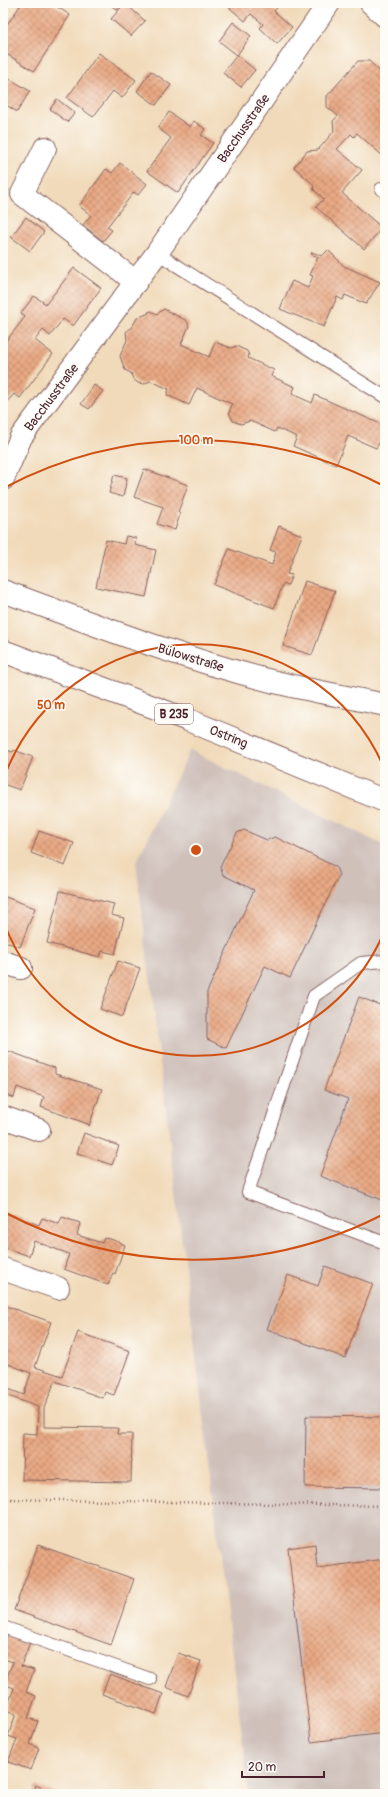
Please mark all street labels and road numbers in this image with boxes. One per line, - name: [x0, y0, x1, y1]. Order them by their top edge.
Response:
- street label: Bacchusstraße: [214, 91, 274, 166]
- street label: Bacchusstraße: [21, 360, 83, 434]
- street label: Bülowstraße: [156, 640, 226, 676]
- road number: B 235: [155, 704, 193, 724]
- street label: Ostring: [207, 722, 251, 752]

